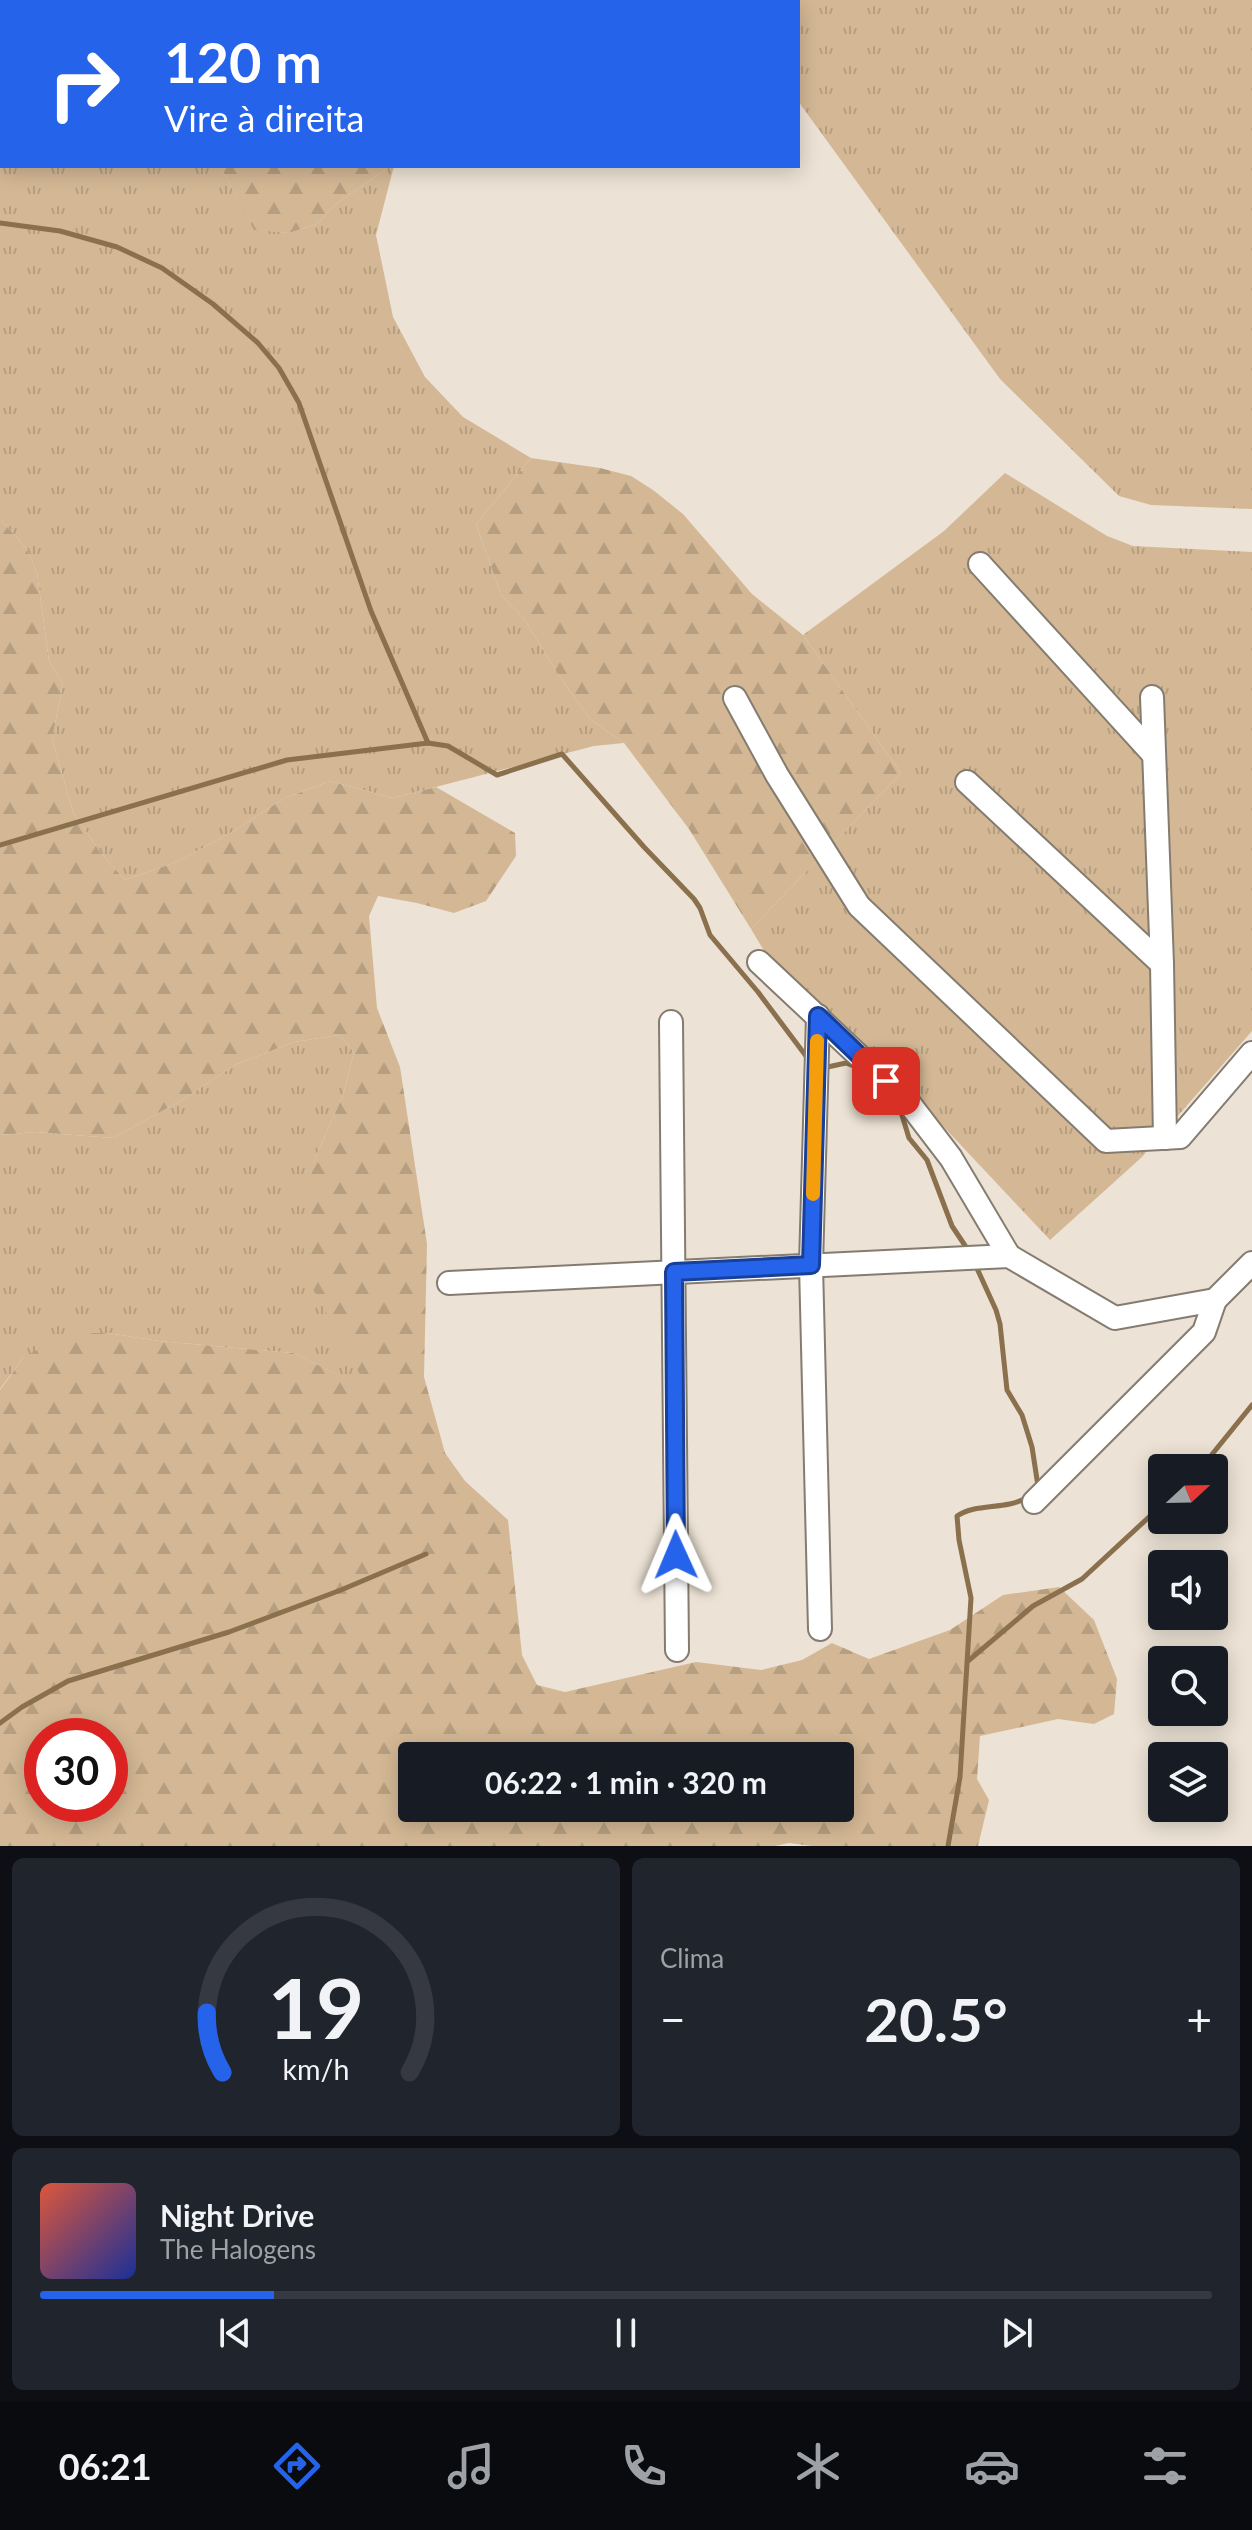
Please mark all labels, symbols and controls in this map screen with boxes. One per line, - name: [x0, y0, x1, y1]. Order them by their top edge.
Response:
- text: 120 m: [164, 28, 322, 95]
- icon: right: [32, 32, 136, 136]
- text: Vire à direita: [164, 96, 364, 140]
- pin: [852, 1047, 920, 1115]
- icon: arrive: [864, 1059, 908, 1103]
- north arrow: [1148, 1454, 1228, 1534]
- map controls: [1148, 1454, 1228, 1822]
- position arrow: [634, 1513, 718, 1597]
- button: sound: [1148, 1550, 1228, 1630]
- button: search: [1148, 1646, 1228, 1726]
- speed limit sign: 30: [24, 1718, 128, 1822]
- button: layers: [1148, 1742, 1228, 1822]
- text: 06:22 · 1 min · 320 m: [485, 1764, 767, 1800]
- text: Clima: [660, 1942, 724, 1974]
- text: 19: [268, 1957, 364, 2057]
- text: 20.5°: [864, 1983, 1008, 2055]
- text: −: [660, 1993, 686, 2045]
- text: +: [1186, 1993, 1212, 2045]
- text: km/h: [283, 2052, 349, 2086]
- text: Night Drive: [160, 2197, 314, 2233]
- text: The Halogens: [160, 2233, 316, 2265]
- icon: previous: [213, 2311, 257, 2355]
- icon: pause: [604, 2311, 648, 2355]
- icon: next: [995, 2311, 1039, 2355]
- icon: directions: [269, 2438, 325, 2494]
- icon: music: [443, 2438, 499, 2494]
- icon: phone: [616, 2438, 672, 2494]
- icon: climate: [790, 2438, 846, 2494]
- icon: car: [964, 2438, 1020, 2494]
- icon: filters: [1137, 2438, 1193, 2494]
- text: 06:21: [59, 2444, 152, 2488]

